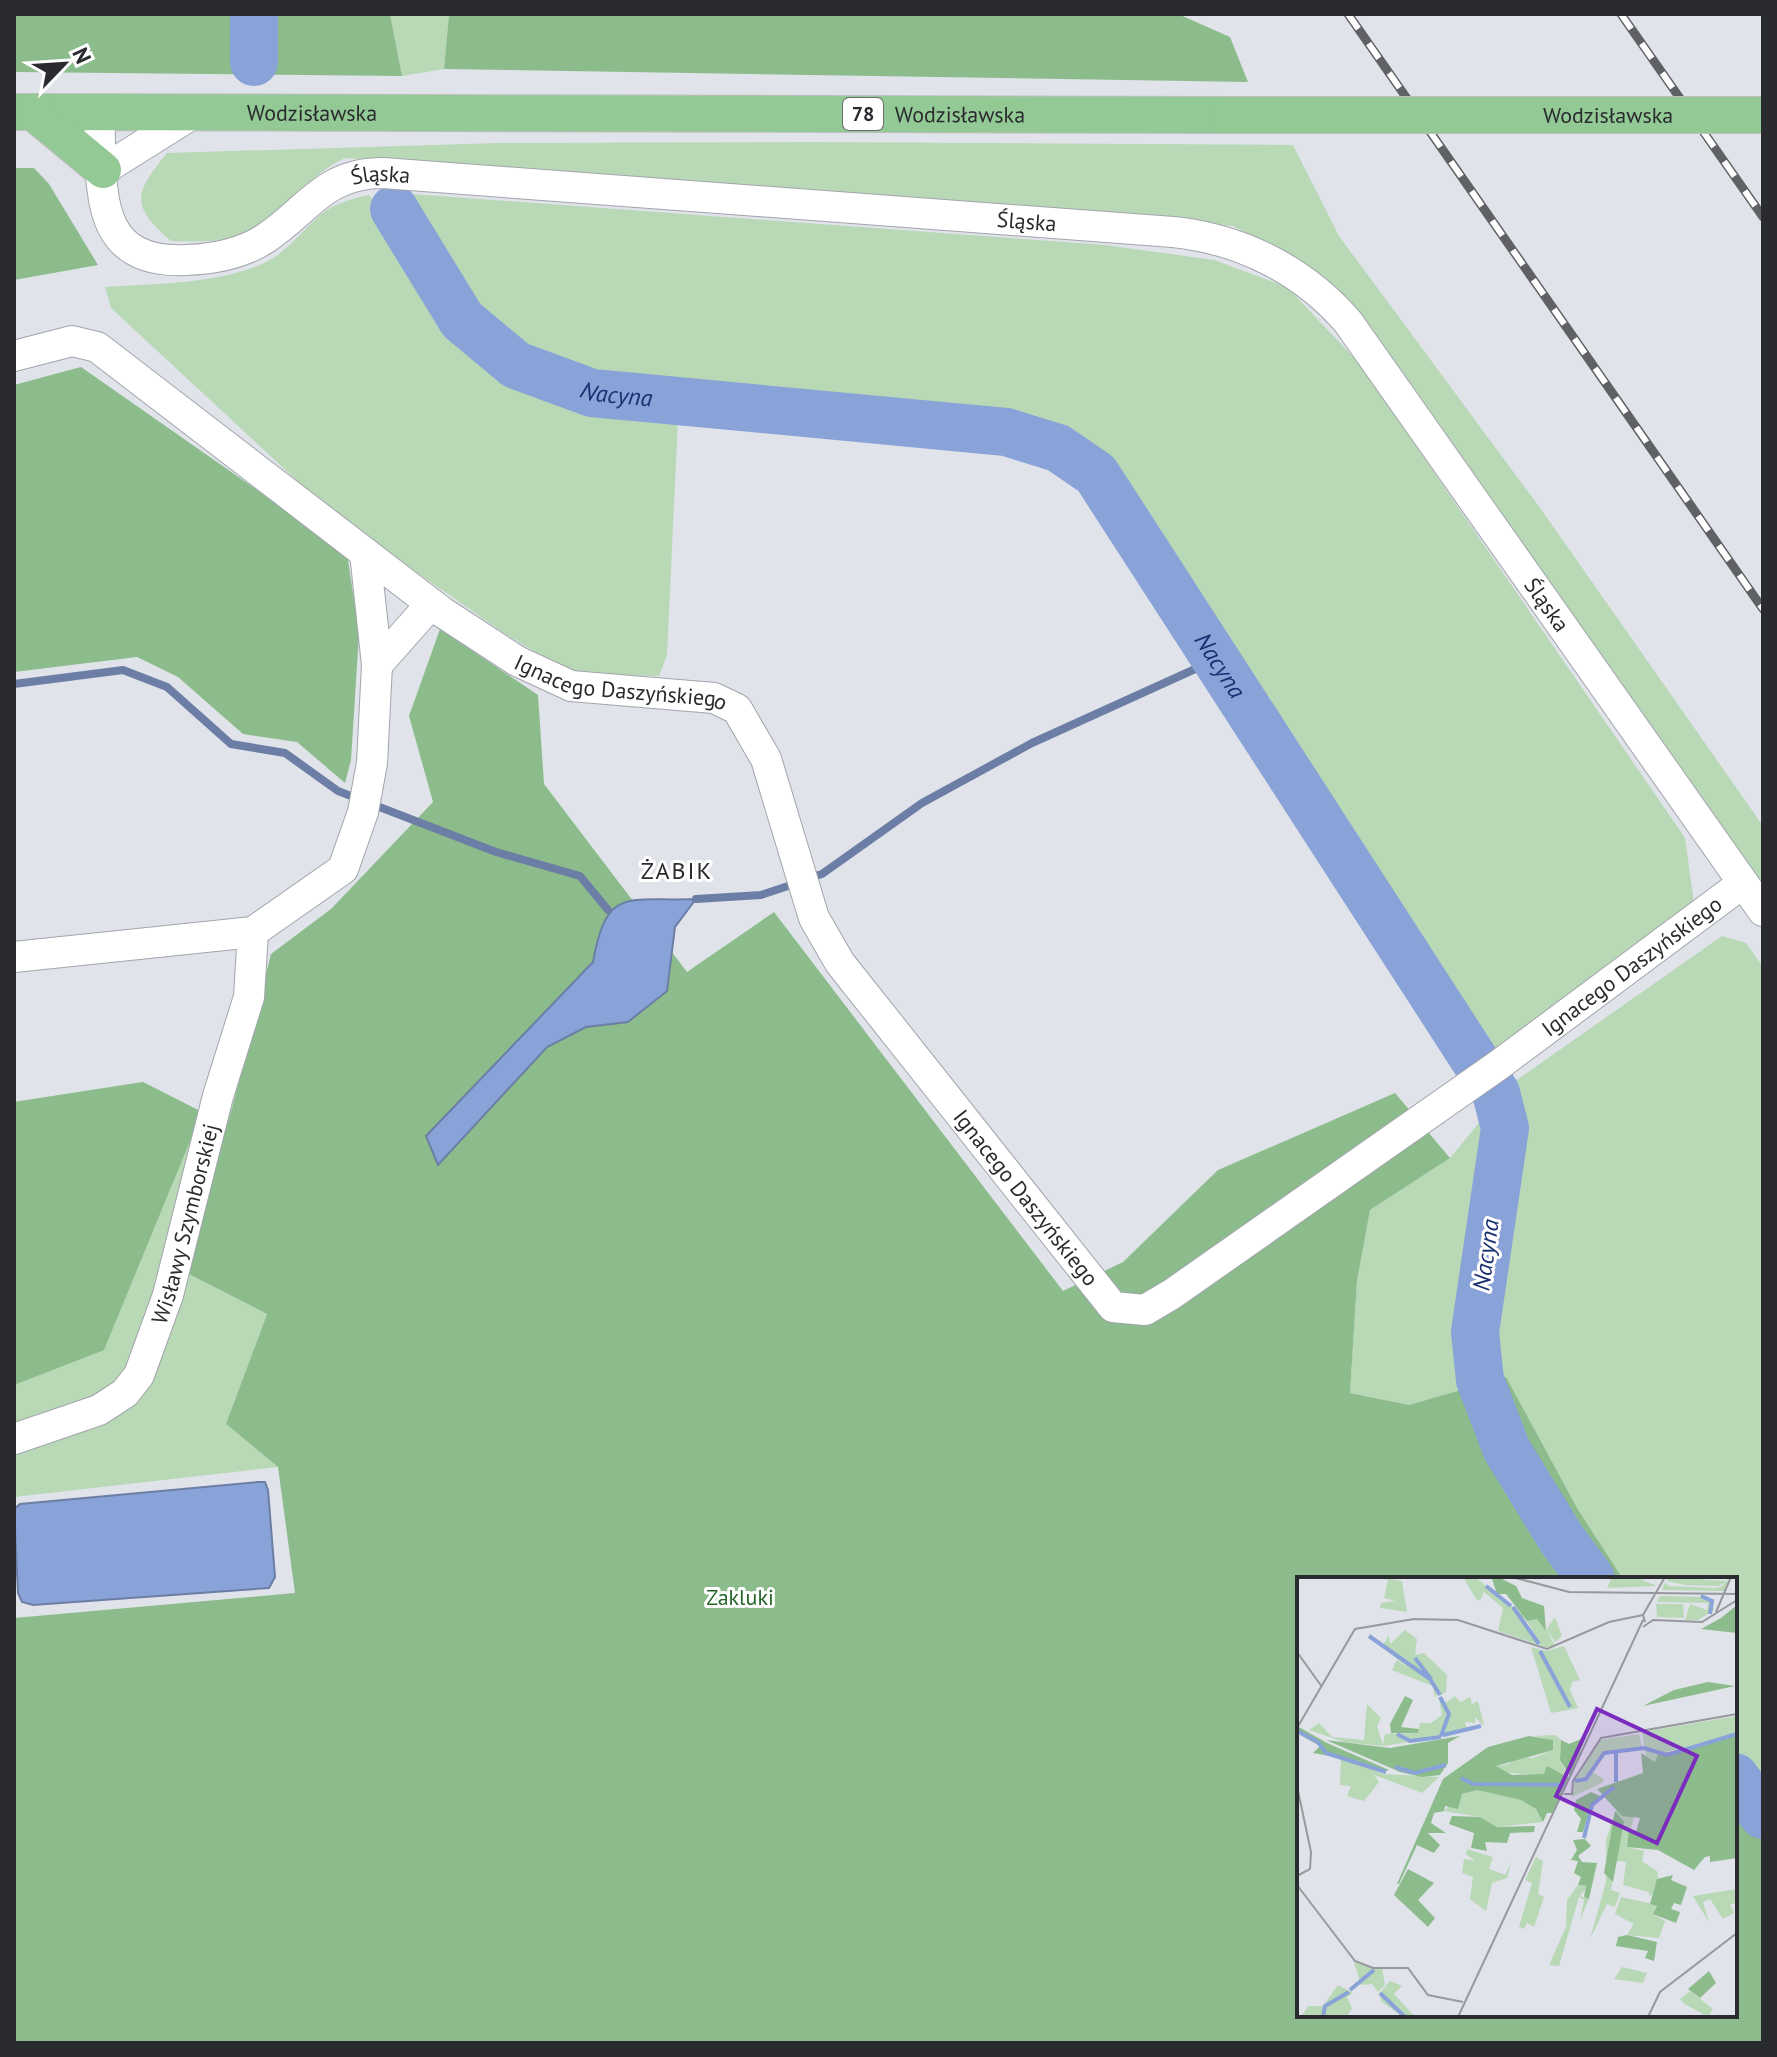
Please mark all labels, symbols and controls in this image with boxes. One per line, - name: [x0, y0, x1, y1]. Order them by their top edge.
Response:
- north arrow: [24, 24, 104, 104]
- text: N: [66, 43, 98, 68]
- road number: 78: [843, 98, 883, 130]
- street label: Wodzisławska: [247, 99, 377, 127]
- street label: Wodzisławska: [895, 100, 1025, 128]
- street label: Wodzisławska: [1543, 101, 1673, 129]
- street label: Śląska: [348, 159, 411, 191]
- street label: Śląska: [996, 205, 1057, 237]
- water label: Nacyna: [576, 374, 654, 414]
- street label: Śląska: [1518, 572, 1576, 637]
- water label: Nacyna: [1188, 627, 1253, 704]
- street label: Ignacego Daszyńskiego: [510, 648, 732, 717]
- district label: ŻABIK: [641, 855, 713, 886]
- street label: Ignacego Daszyńskiego: [1536, 890, 1727, 1042]
- street label: Ignacego Daszyńskiego: [947, 1103, 1105, 1292]
- street label: Wisławy Szymborskiej: [145, 1121, 224, 1328]
- water label: Nacyna: [1465, 1217, 1506, 1293]
- inset map: [1297, 1577, 1737, 2017]
- park label: Zakluki: [706, 1583, 774, 1611]

